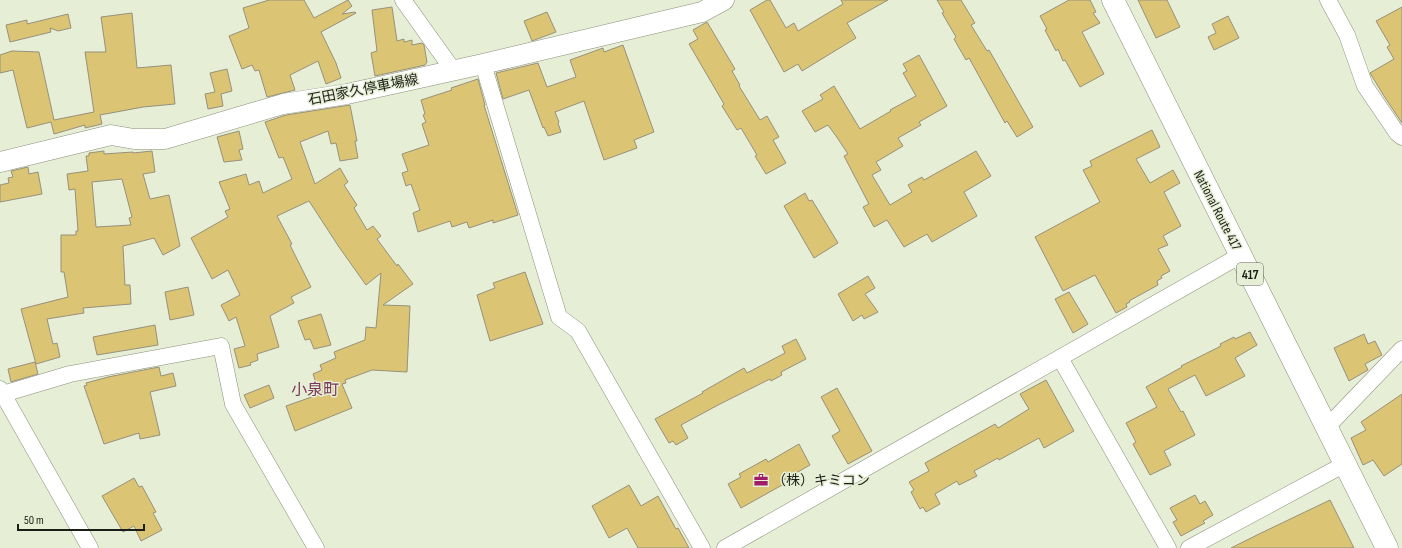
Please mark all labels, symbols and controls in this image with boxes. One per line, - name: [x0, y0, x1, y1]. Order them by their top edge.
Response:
- street label: 石田家久停車場線: [307, 70, 420, 109]
- street label: National Route 417: [1190, 167, 1245, 254]
- road number: 417: [1237, 263, 1263, 285]
- district label: 小泉町: [291, 381, 339, 400]
- office icon: （株）キミコン: [753, 472, 769, 488]
- place label: （株）キミコン: [772, 472, 870, 489]
- scale bar: [18, 506, 144, 532]
- text: 50 m: [24, 513, 44, 528]

